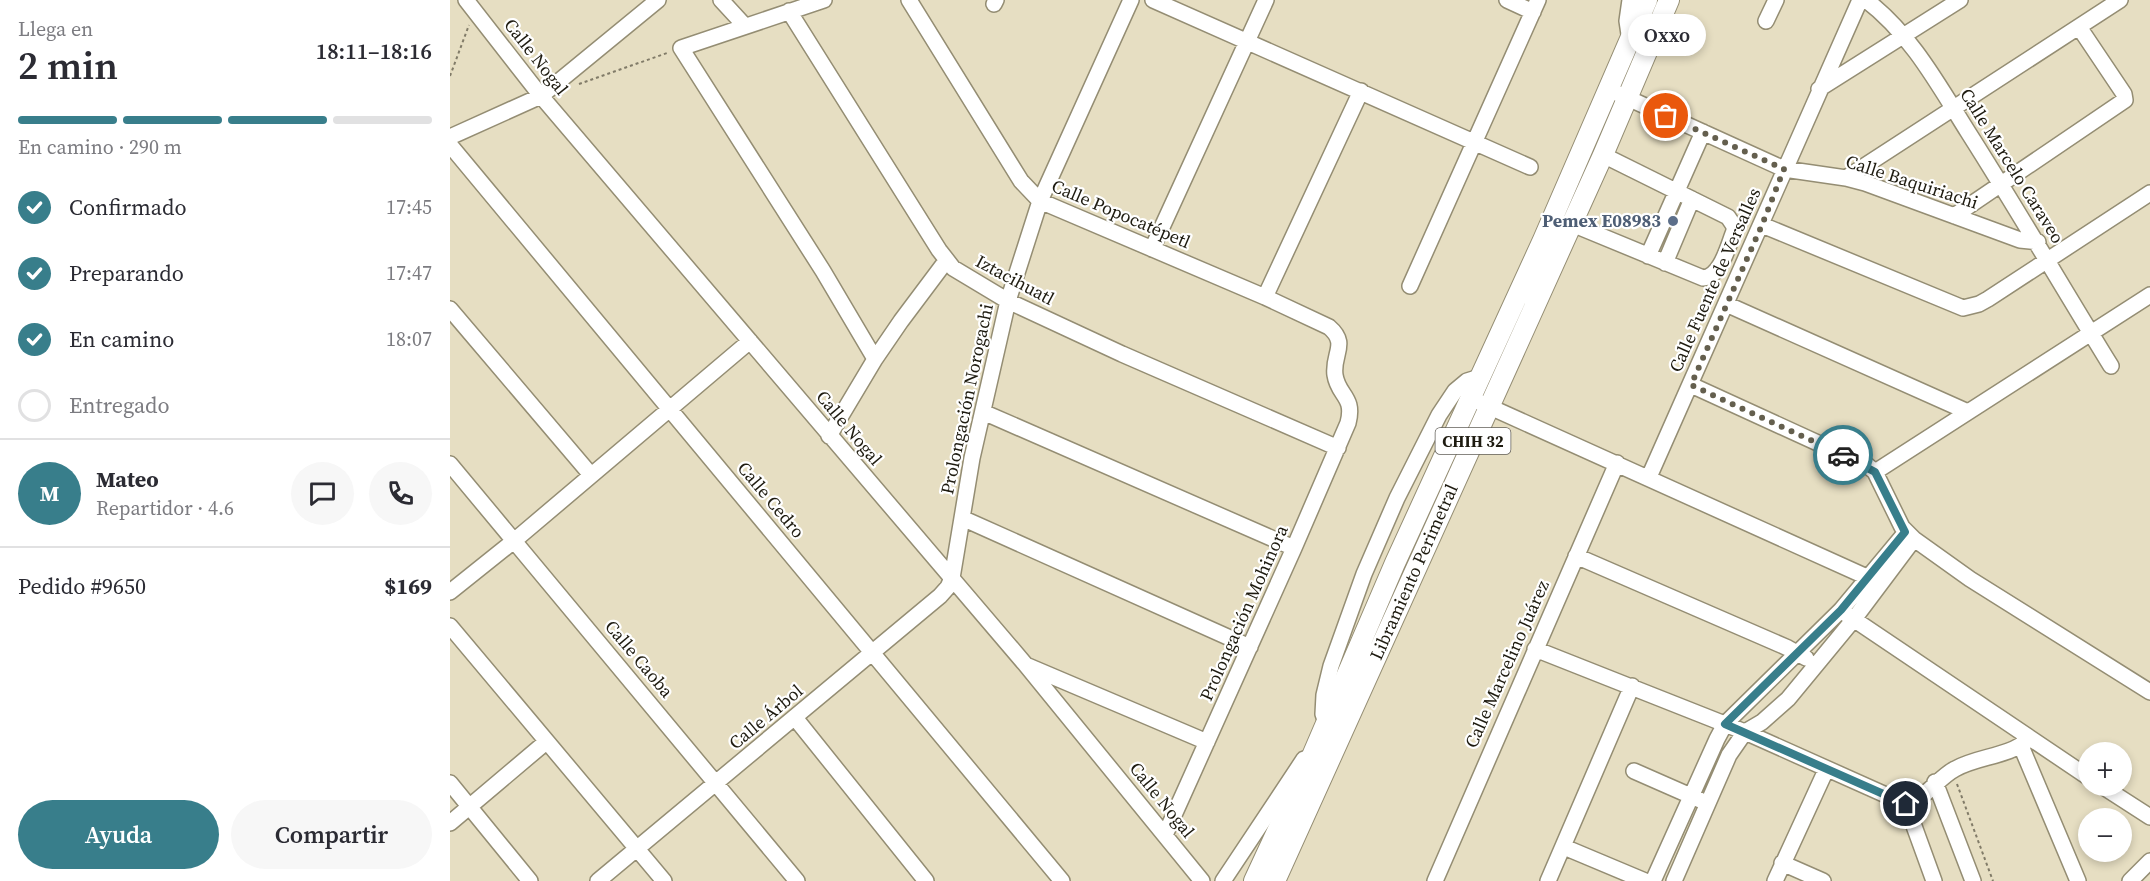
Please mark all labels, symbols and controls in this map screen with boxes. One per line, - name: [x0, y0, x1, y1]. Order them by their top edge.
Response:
- street label: Calle Nogal: [499, 13, 574, 100]
- callout: Oxxo: [1627, 14, 1705, 56]
- text: Llega en: [18, 15, 93, 43]
- text: Oxxo: [1644, 21, 1690, 49]
- text: 18:11–18:16: [316, 36, 432, 66]
- text: 2 min: [18, 39, 118, 92]
- street label: Calle Marcelo Caraveo: [1954, 83, 2070, 248]
- pin: [1640, 90, 1691, 141]
- icon: bag: [1649, 99, 1682, 132]
- text: En camino · 290 m: [18, 133, 182, 161]
- street label: Calle Baquiriachi: [1843, 148, 1982, 215]
- street label: Calle Popocatépetl: [1048, 173, 1194, 254]
- street label: Calle Fuente de Versalles: [1663, 183, 1767, 376]
- icon: check: [18, 191, 51, 224]
- text: Confirmado: [69, 192, 187, 222]
- text: 17:45: [386, 193, 432, 221]
- place label: Pemex E08983: [1542, 208, 1661, 233]
- marker: Pemex E08983: [1666, 214, 1680, 228]
- street label: Iztacihuatl: [972, 248, 1059, 311]
- icon: check: [18, 257, 51, 290]
- text: Preparando: [69, 258, 184, 288]
- text: 17:47: [386, 259, 432, 287]
- street label: Prolongación Norogachi: [934, 301, 999, 496]
- icon: check: [18, 323, 51, 356]
- text: En camino: [69, 324, 174, 354]
- text: 18:07: [386, 325, 432, 353]
- street label: Calle Nogal: [811, 385, 888, 471]
- text: Entregado: [69, 390, 170, 420]
- courier: [1813, 425, 1873, 485]
- road number: CHIH 32: [1436, 428, 1510, 454]
- icon: car: [1827, 439, 1860, 472]
- street label: Calle Cedro: [732, 456, 811, 543]
- button: chat: [291, 462, 354, 525]
- button: phone: [369, 462, 432, 525]
- text: Mateo: [96, 464, 159, 494]
- text: M: [40, 478, 59, 508]
- street label: Libramiento Perimetral: [1363, 480, 1464, 664]
- text: Repartidor · 4.6: [96, 494, 234, 522]
- street label: Prolongación Mohinora: [1193, 520, 1294, 705]
- text: Pedido #9650: [18, 571, 146, 601]
- text: $169: [384, 571, 432, 601]
- street label: Calle Marcelino Juárez: [1458, 576, 1555, 752]
- street label: Calle Caoba: [599, 614, 680, 704]
- street label: Calle Árbol: [723, 678, 808, 755]
- map controls: [2078, 742, 2132, 862]
- button: +: [2078, 742, 2132, 796]
- street label: Calle Nogal: [1124, 756, 1201, 843]
- pin: [1880, 778, 1931, 829]
- icon: home: [1889, 787, 1922, 820]
- button: Ayuda: [18, 800, 219, 869]
- button: Compartir: [231, 800, 432, 869]
- button: −: [2078, 808, 2132, 862]

